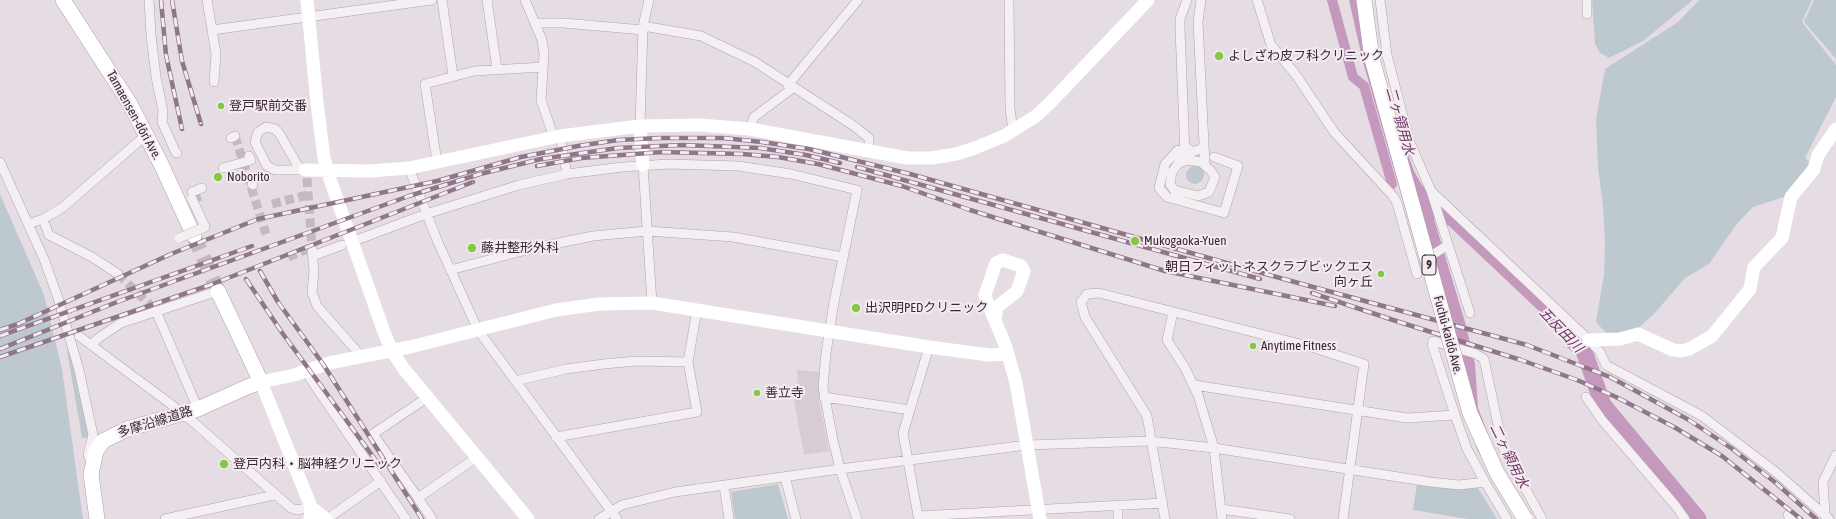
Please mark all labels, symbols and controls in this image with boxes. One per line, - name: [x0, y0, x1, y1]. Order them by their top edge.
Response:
- place label: よしざわ皮フ科クリニック: [1228, 48, 1384, 64]
- marker: よしざわ皮フ科クリニック: [1213, 50, 1225, 62]
- street label: Tamaensen-dōri Ave.: [103, 68, 165, 162]
- water label: 二ヶ領用水: [1382, 85, 1418, 157]
- place label: 登戸駅前交番: [229, 98, 307, 114]
- marker: 登戸駅前交番: [216, 101, 226, 111]
- place label: Noborito: [227, 169, 270, 185]
- marker: Noborito: [212, 171, 224, 183]
- place label: Mukogaoka-Yuen: [1144, 233, 1227, 249]
- marker: Mukogaoka-Yuen: [1129, 235, 1141, 247]
- place label: 藤井整形外科: [481, 240, 559, 256]
- marker: 藤井整形外科: [466, 242, 478, 254]
- road number: 9: [1422, 255, 1436, 275]
- place label: 朝日フィットネスクラブビックエス 向ヶ丘: [1165, 259, 1373, 290]
- marker: 朝日フィットネスクラブビックエス 向ヶ丘: [1376, 269, 1386, 279]
- street label: Fuchū-kaidō Ave.: [1430, 294, 1466, 376]
- place label: 出沢明PEDクリニック: [865, 300, 988, 316]
- marker: 出沢明PEDクリニック: [850, 302, 862, 314]
- water label: 五反田川: [1536, 304, 1586, 356]
- place label: Anytime Fitness: [1261, 338, 1336, 354]
- marker: Anytime Fitness: [1248, 341, 1258, 351]
- place label: 善立寺: [765, 385, 804, 401]
- marker: 善立寺: [752, 388, 762, 398]
- street label: 多摩沿線道路: [115, 403, 195, 441]
- water label: 二ヶ領用水: [1486, 421, 1532, 491]
- place label: 登戸内科・脳神経クリニック: [233, 456, 402, 472]
- marker: 登戸内科・脳神経クリニック: [218, 458, 230, 470]

